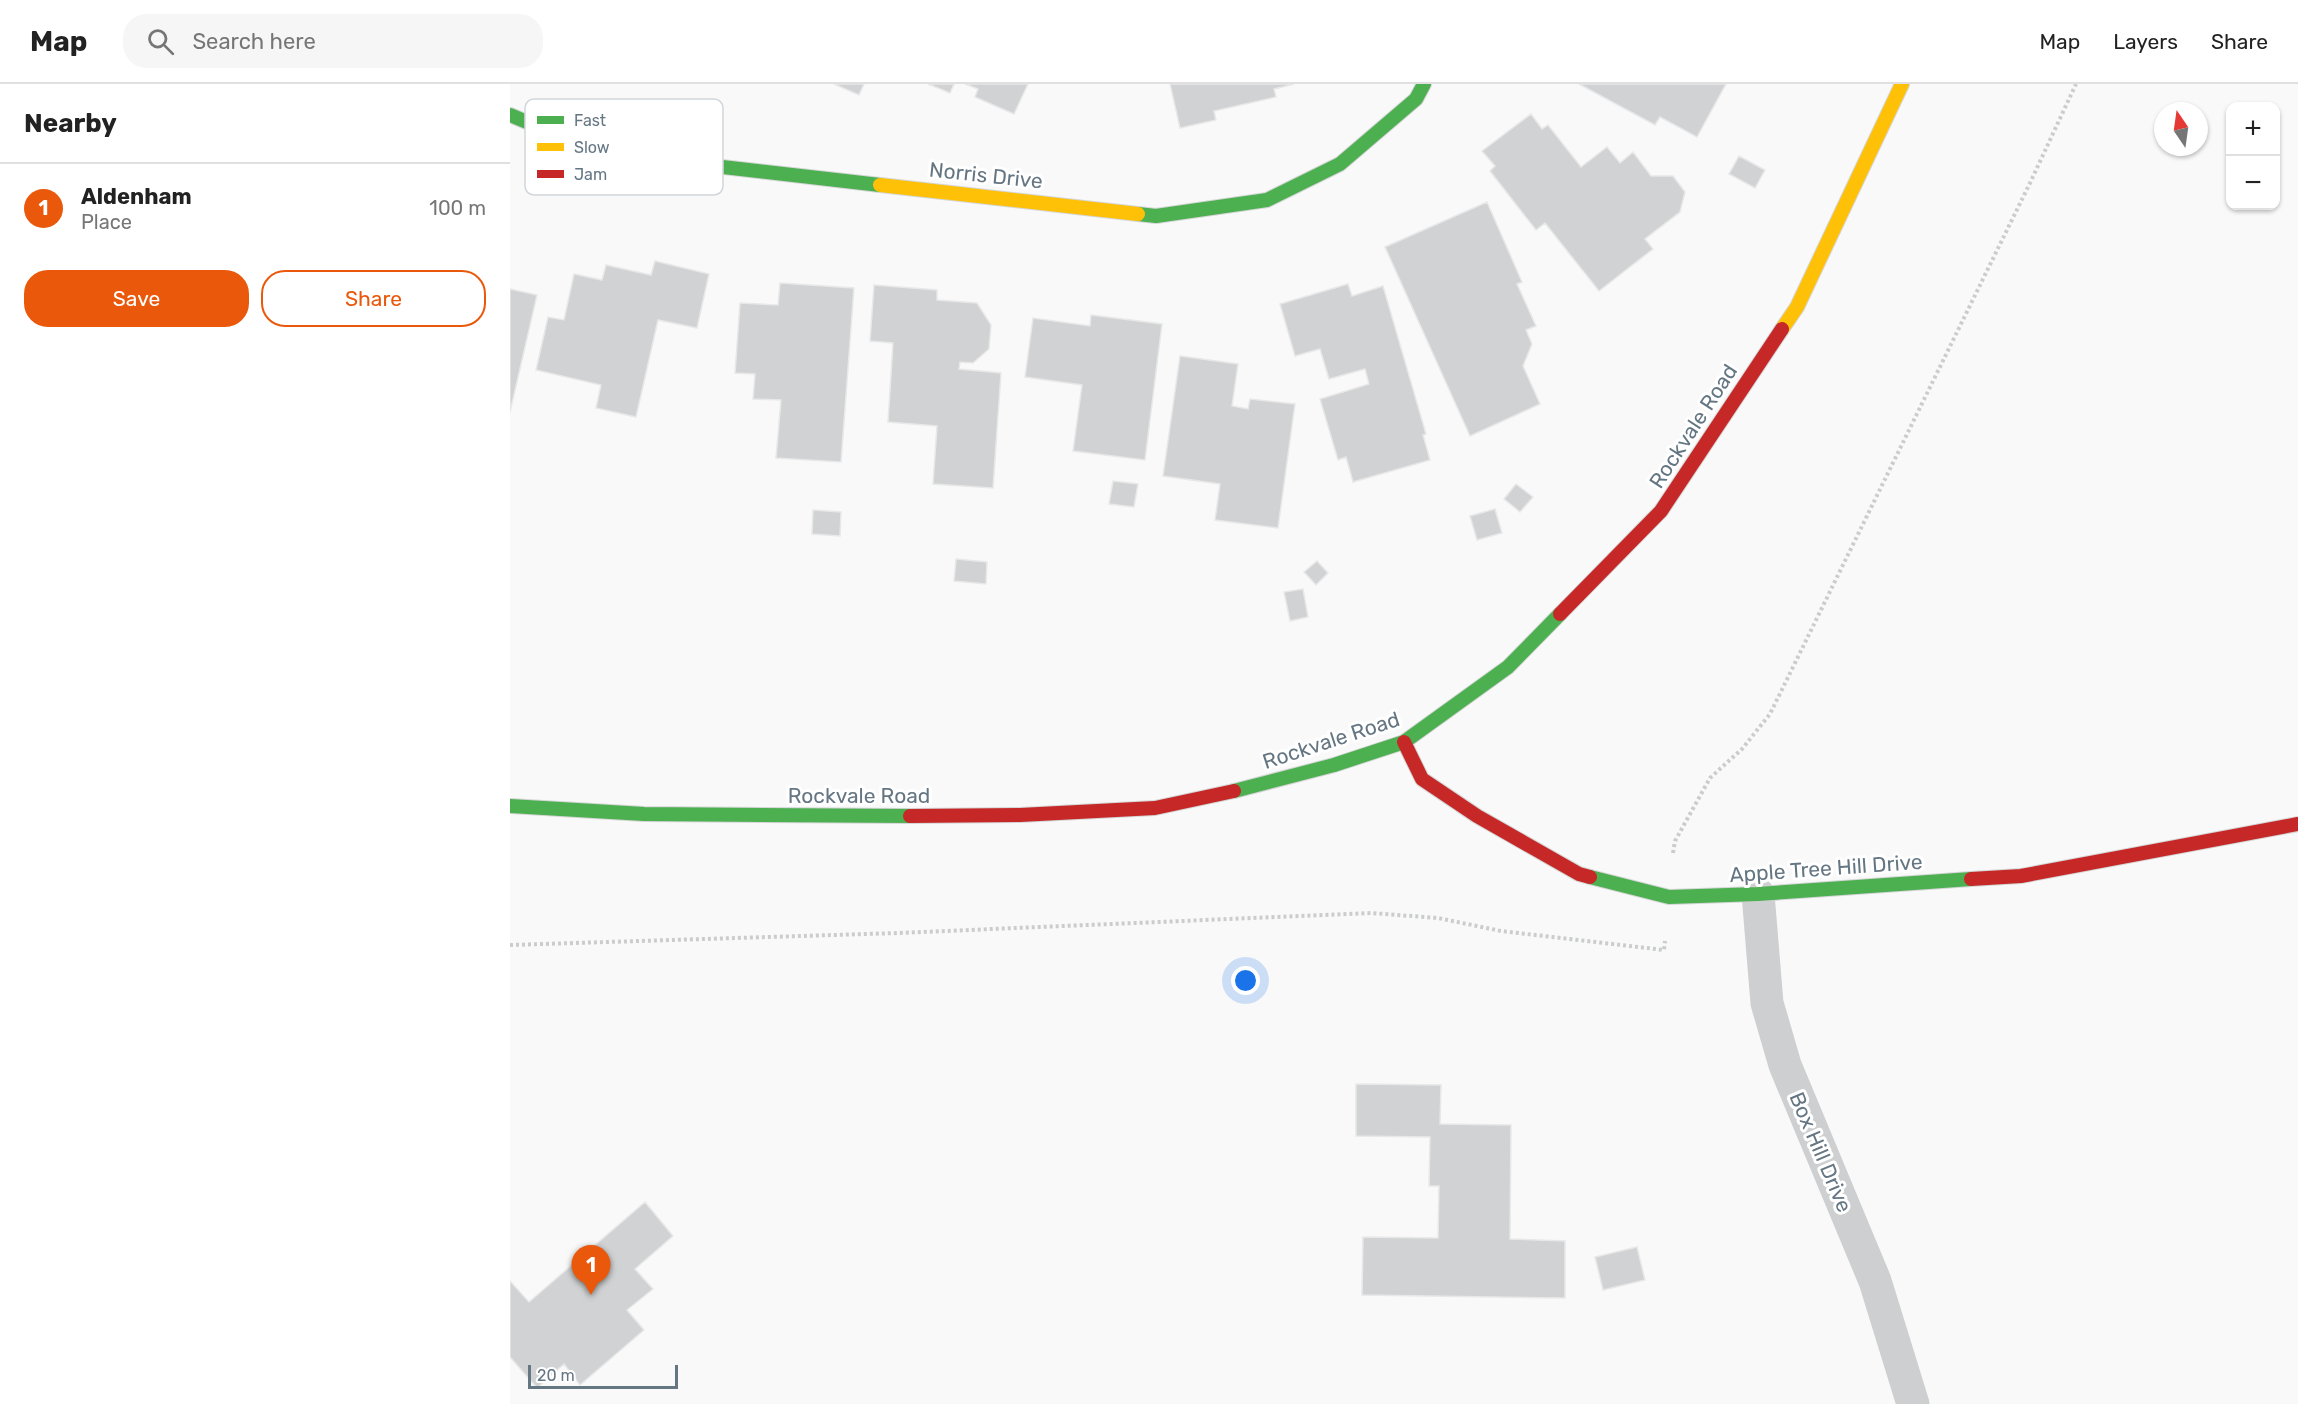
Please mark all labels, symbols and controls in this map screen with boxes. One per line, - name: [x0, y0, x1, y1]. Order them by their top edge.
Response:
- search box: [123, 14, 543, 68]
- text: Map: [30, 25, 87, 58]
- icon: search: [144, 25, 177, 58]
- text: Search here: [192, 28, 316, 55]
- text: Map: [2039, 29, 2080, 54]
- text: Layers: [2113, 29, 2178, 54]
- text: Share: [2211, 29, 2268, 54]
- legend: [525, 99, 723, 195]
- north arrow: [2154, 102, 2208, 156]
- map controls: [2226, 102, 2280, 210]
- button: +: [2226, 102, 2280, 156]
- text: Nearby: [24, 108, 117, 139]
- text: Fast: [574, 111, 606, 130]
- text: Slow: [574, 138, 610, 157]
- button: −: [2226, 156, 2280, 210]
- street label: Norris Drive: [928, 157, 1044, 193]
- text: Jam: [574, 165, 607, 184]
- text: Aldenham: [81, 183, 192, 210]
- text: 1: [39, 196, 48, 220]
- text: 100 m: [429, 196, 486, 220]
- text: Place: [81, 210, 132, 234]
- button: Save: [24, 270, 249, 327]
- button: Share: [261, 270, 486, 327]
- street label: Rockvale Road: [1644, 359, 1742, 493]
- street label: Rockvale Road: [1259, 706, 1403, 774]
- street label: Rockvale Road: [788, 783, 930, 808]
- street label: Apple Tree Hill Drive: [1729, 849, 1923, 887]
- your location: [1231, 966, 1260, 995]
- street label: Box Hill Drive: [1784, 1088, 1858, 1216]
- pin: 1: [572, 1246, 610, 1295]
- scale bar: [528, 1362, 678, 1390]
- text: 20 m: [537, 1366, 575, 1385]

